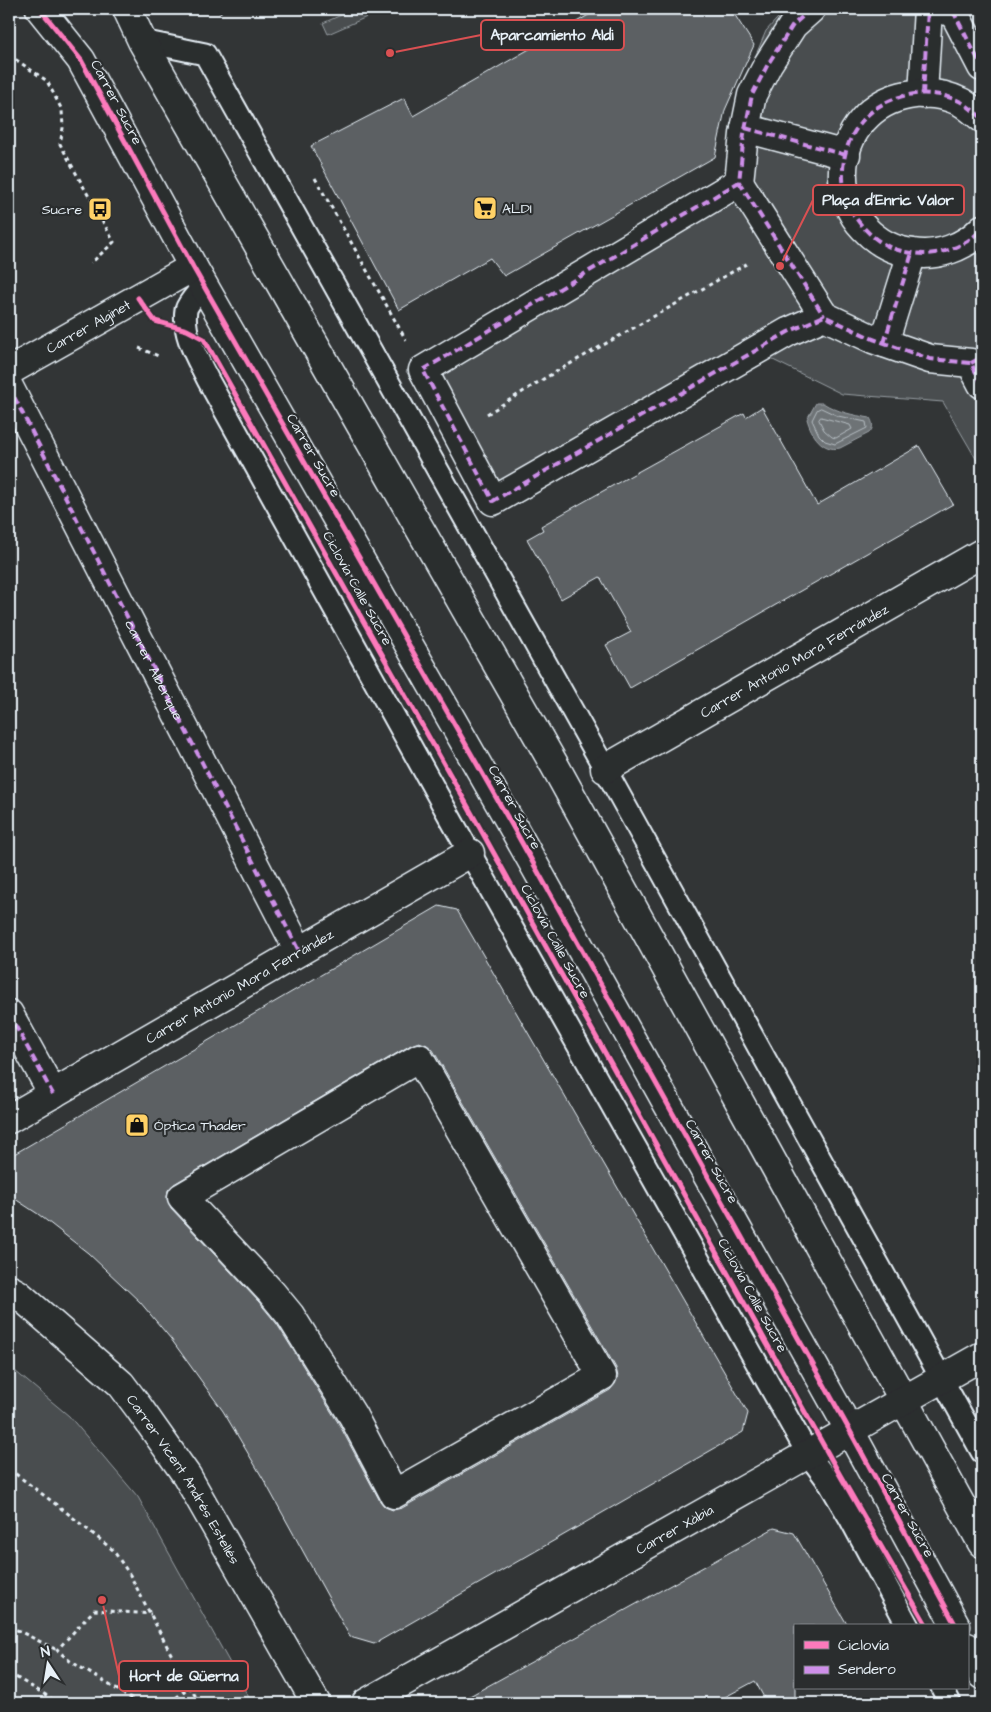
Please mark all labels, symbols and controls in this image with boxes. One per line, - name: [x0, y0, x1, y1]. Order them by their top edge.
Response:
- callout: Aparcamiento Aldi: [481, 20, 624, 50]
- text: Aparcamiento Aldi: [491, 25, 614, 46]
- street label: Carrer Sucre: [85, 56, 147, 149]
- callout: Plaça d'Enric Valor: [813, 185, 964, 215]
- text: Plaça d'Enric Valor: [822, 190, 954, 211]
- supermarket icon: ALDI: [472, 195, 498, 221]
- bus stop icon: Sucre: [87, 196, 113, 222]
- place label: ALDI: [502, 199, 532, 219]
- place label: Sucre: [42, 200, 82, 220]
- street label: Carrer Alginet: [43, 295, 135, 359]
- street label: Carrer Sucre: [281, 410, 345, 501]
- street label: Ciclovía Calle Sucre: [317, 528, 397, 650]
- street label: Carrer Antonio Mora Ferrández: [697, 600, 893, 723]
- street label: carrer Alberique: [119, 616, 188, 724]
- street label: Carrer Sucre: [483, 762, 546, 854]
- street label: Ciclovía Calle Sucre: [515, 881, 595, 1003]
- street label: Carrer Antonio Mora Ferrández: [142, 925, 338, 1049]
- shop icon: Óptica Thader: [124, 1112, 150, 1138]
- place label: Óptica Thader: [154, 1116, 246, 1136]
- street label: Carrer Sucre: [680, 1116, 743, 1208]
- street label: Ciclovía Calle Sucre: [712, 1235, 792, 1357]
- street label: Carrer Vicent Andrés Estellés: [121, 1391, 244, 1568]
- street label: Carrer Sucre: [876, 1470, 939, 1562]
- street label: Carrer Xàbia: [633, 1500, 717, 1560]
- legend: [794, 1624, 968, 1690]
- text: Ciclovía: [838, 1635, 889, 1656]
- north arrow: [22, 1640, 72, 1690]
- text: N: [39, 1642, 52, 1663]
- text: Sendero: [838, 1659, 896, 1680]
- callout: Hort de Qüerna: [119, 1661, 248, 1691]
- text: Hort de Qüerna: [129, 1666, 239, 1687]

